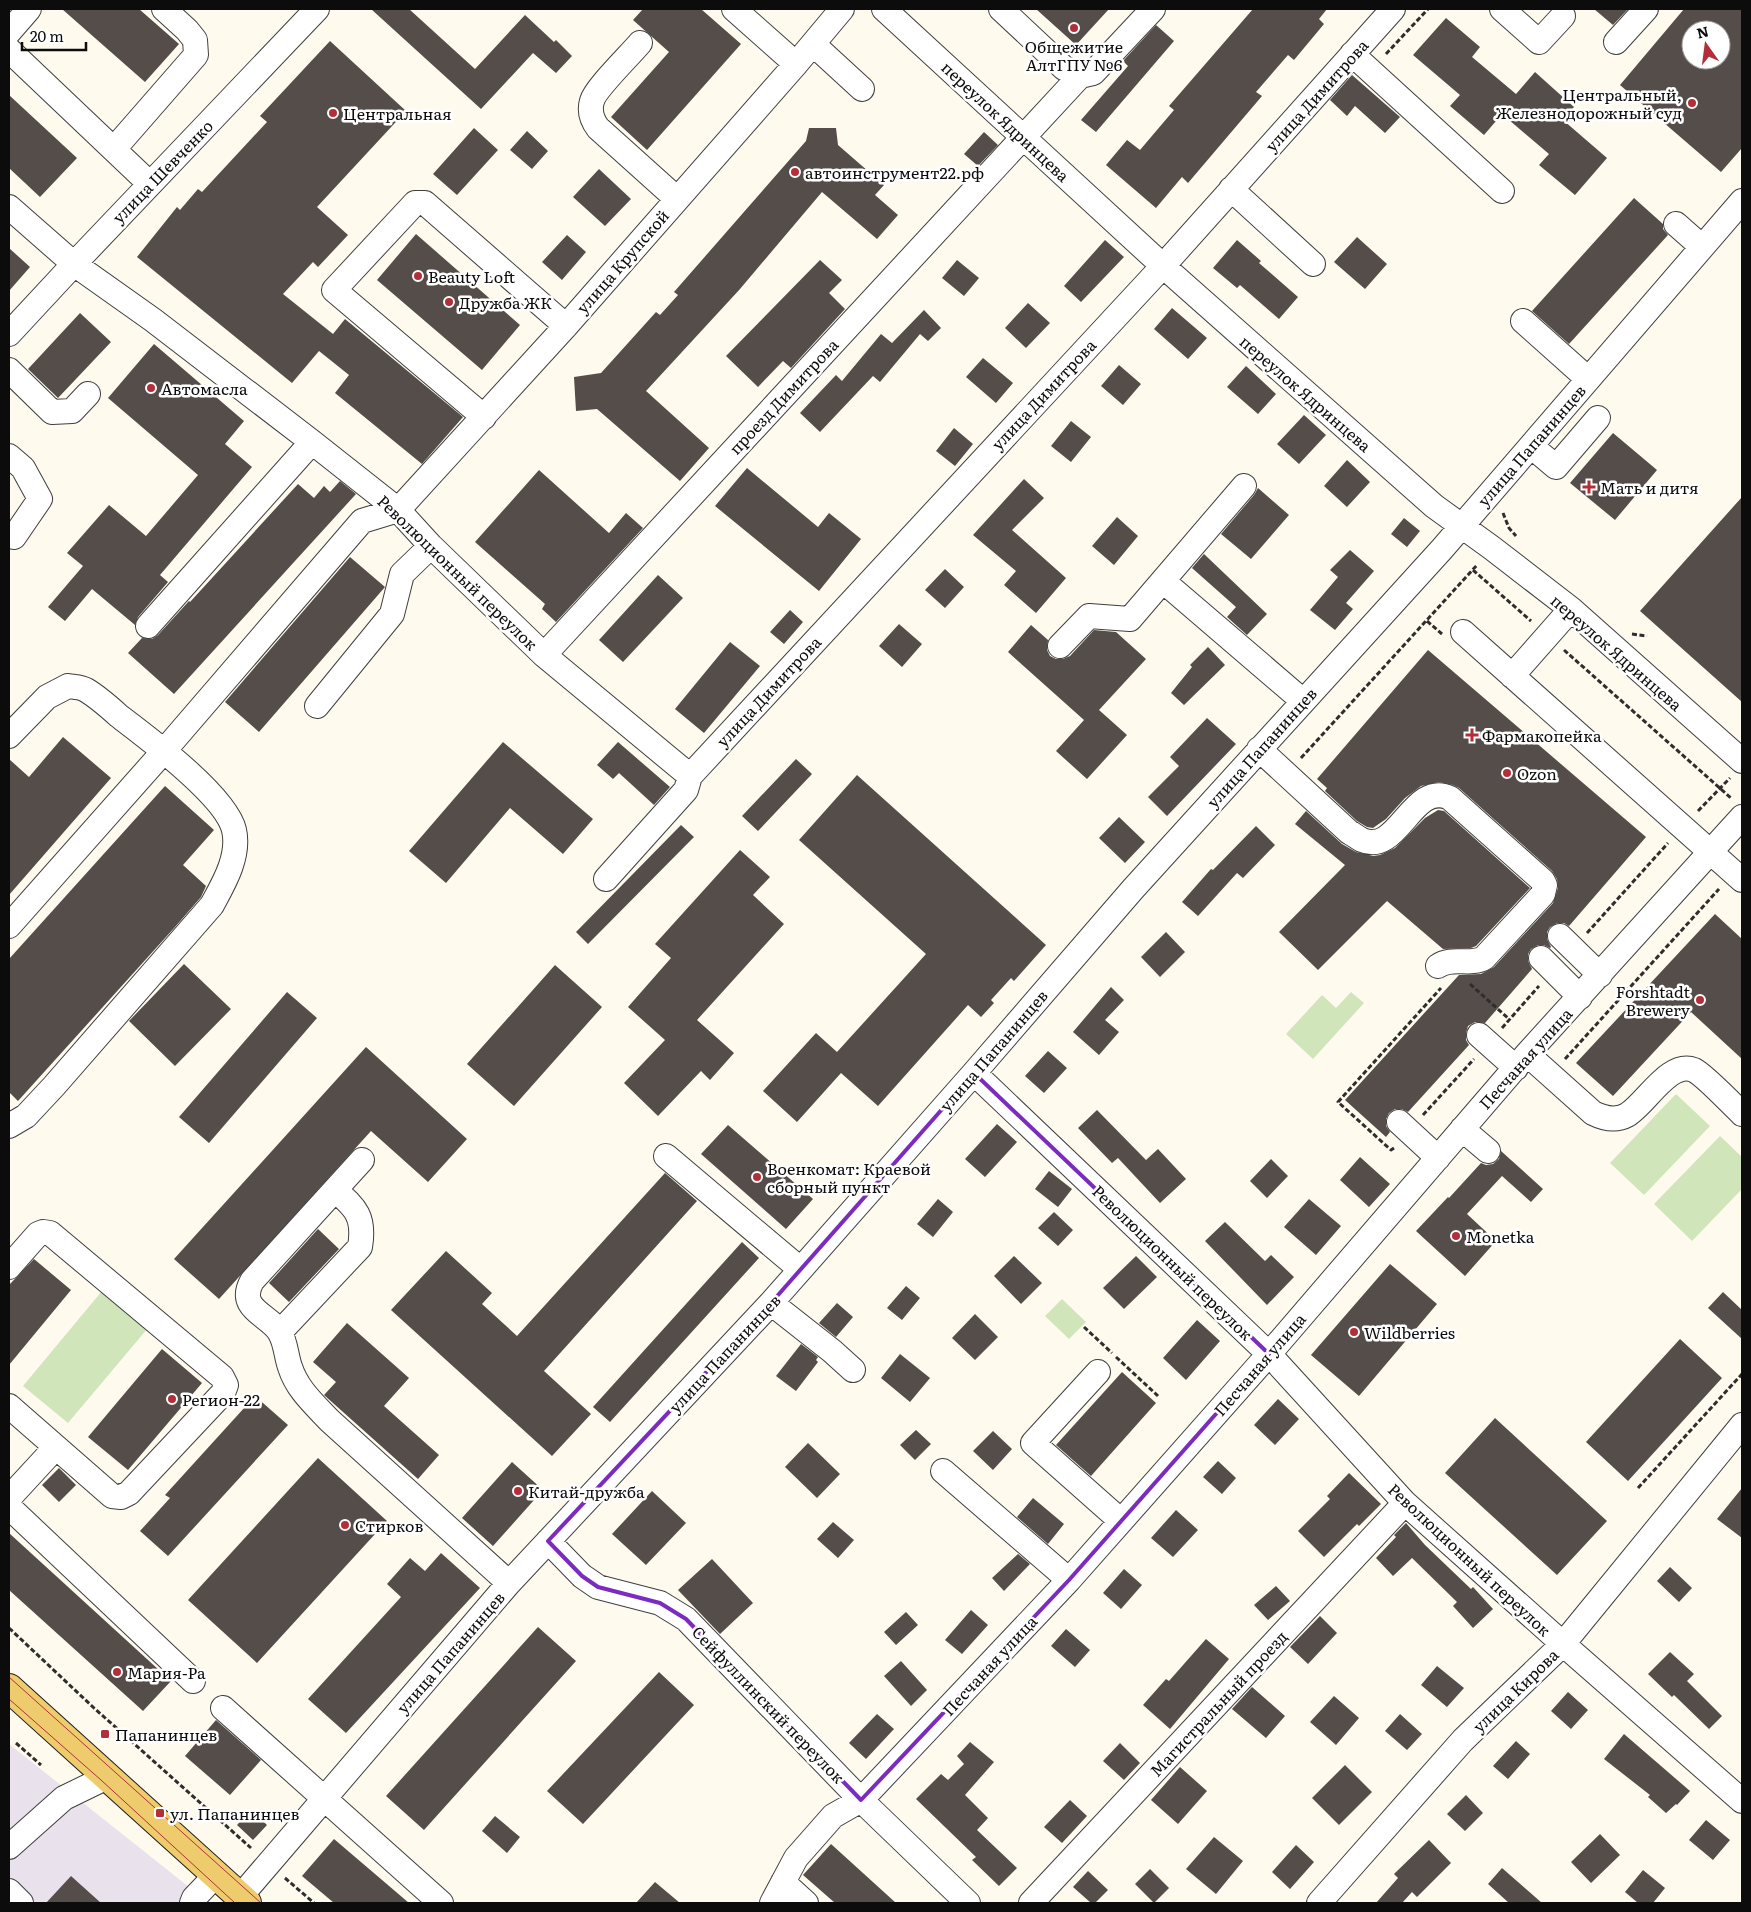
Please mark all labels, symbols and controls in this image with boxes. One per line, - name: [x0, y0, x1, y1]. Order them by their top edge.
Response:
- scale bar: [22, 20, 86, 52]
- north arrow: [1681, 20, 1731, 70]
- text: N: [1694, 20, 1711, 43]
- marker: Общежитие АлтГПУ №6: [1068, 22, 1080, 34]
- text: 20 m: [30, 24, 64, 47]
- street label: улица Димитрова: [1259, 33, 1373, 157]
- place label: Общежитие АлтГПУ №6: [1025, 34, 1123, 76]
- street label: переулок Ядринцева: [937, 55, 1076, 187]
- place label: Центральный, Железнодорожный суд: [1495, 82, 1682, 124]
- marker: Центральный, Железнодорожный суд: [1686, 97, 1698, 109]
- place label: Центральная: [343, 101, 452, 125]
- marker: Центральная: [327, 107, 339, 119]
- street label: улица Шевченко: [106, 114, 218, 228]
- place label: автоинструмент22.рф: [805, 160, 984, 184]
- marker: автоинструмент22.рф: [789, 166, 801, 178]
- street label: улица Крупской: [570, 204, 674, 318]
- place label: Beauty Loft: [428, 264, 515, 288]
- marker: Beauty Loft: [412, 270, 424, 282]
- place label: Дружба ЖК: [459, 290, 552, 314]
- marker: Дружба ЖК: [443, 296, 455, 308]
- street label: переулок Ядринцева: [1235, 329, 1377, 457]
- street label: проезд Димитрова: [723, 332, 843, 459]
- street label: улица Димитрова: [985, 333, 1101, 455]
- place label: Автомасла: [161, 376, 248, 400]
- street label: улица Папанинцев: [1471, 379, 1591, 511]
- marker: Автомасла: [145, 382, 157, 394]
- place label: Мать и дитя: [1600, 475, 1699, 499]
- marker: Мать и дитя: [1582, 480, 1596, 494]
- street label: Революционный переулок: [372, 489, 544, 656]
- street label: переулок Ядринцева: [1546, 588, 1688, 716]
- street label: улица Димитрова: [710, 630, 826, 752]
- street label: улица Папанинцев: [1200, 681, 1322, 813]
- place label: Фармакопейка: [1482, 723, 1602, 747]
- marker: Фармакопейка: [1466, 729, 1478, 741]
- place label: Ozon: [1517, 761, 1557, 785]
- marker: Ozon: [1501, 767, 1513, 779]
- place label: Forshtadt Brewery: [1616, 979, 1691, 1021]
- street label: улица Папанинцев: [933, 984, 1053, 1116]
- marker: Forshtadt Brewery: [1694, 994, 1706, 1006]
- street label: Песчаная улица: [1473, 1002, 1578, 1114]
- place label: Военкомат: Краевой сборный пункт: [767, 1156, 931, 1198]
- marker: Военкомат: Краевой сборный пункт: [751, 1171, 763, 1183]
- street label: Революционный переулок: [1087, 1179, 1259, 1346]
- place label: Monetka: [1466, 1224, 1535, 1248]
- marker: Monetka: [1450, 1230, 1462, 1242]
- street label: улица Папанинцев: [662, 1288, 786, 1418]
- street label: Песчаная улица: [1207, 1307, 1311, 1421]
- place label: Wildberries: [1364, 1320, 1455, 1344]
- marker: Wildberries: [1348, 1326, 1360, 1338]
- place label: Регион-22: [182, 1387, 260, 1411]
- marker: Регион-22: [166, 1393, 178, 1405]
- street label: Революционный переулок: [1383, 1477, 1557, 1641]
- place label: Китай-дружба: [528, 1479, 645, 1503]
- marker: Китай-дружба: [512, 1485, 524, 1497]
- place label: Стирков: [355, 1513, 423, 1537]
- marker: Стирков: [339, 1519, 351, 1531]
- street label: улица Папанинцев: [390, 1586, 510, 1718]
- street label: Песчаная улица: [936, 1609, 1042, 1721]
- street label: Сейфуллинский переулок: [687, 1620, 851, 1788]
- street label: Магистральный проезд: [1144, 1625, 1292, 1781]
- street label: улица Кирова: [1466, 1642, 1564, 1737]
- place label: Мария-Ра: [127, 1660, 206, 1684]
- marker: Мария-Ра: [111, 1666, 123, 1678]
- place label: Папанинцев: [115, 1722, 217, 1746]
- marker: Папанинцев: [99, 1728, 111, 1740]
- place label: ул. Папанинцев: [170, 1801, 300, 1825]
- marker: ул. Папанинцев: [154, 1807, 166, 1819]

